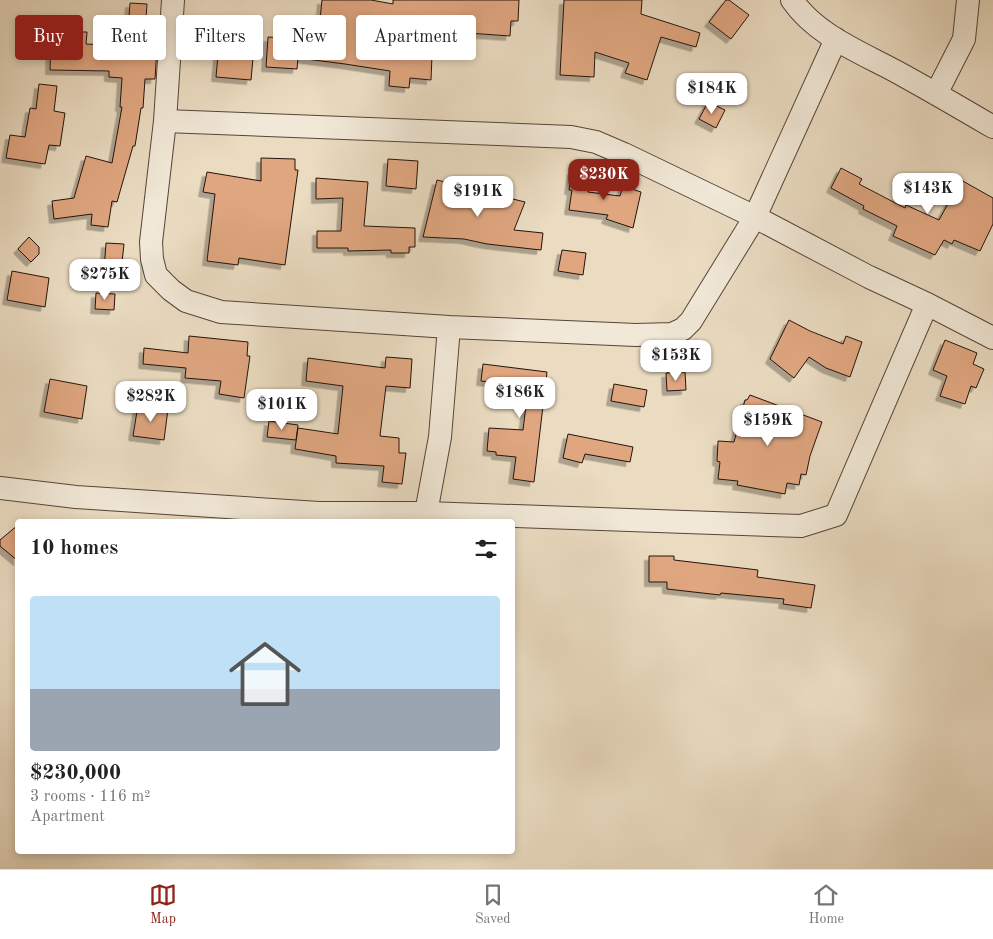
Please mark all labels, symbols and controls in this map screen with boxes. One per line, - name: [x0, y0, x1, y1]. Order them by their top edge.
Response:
- chip: Buy: [15, 15, 83, 60]
- chip: Rent: [93, 15, 166, 60]
- chip: Filters: [176, 15, 263, 60]
- chip: New: [273, 15, 346, 60]
- chip: Apartment: [356, 15, 476, 60]
- pin: $184K: [677, 72, 747, 115]
- text: $184K: [687, 81, 737, 97]
- pin: $230K: [569, 158, 639, 201]
- text: $230K: [579, 167, 629, 183]
- pin: $143K: [893, 172, 963, 215]
- pin: $191K: [443, 176, 513, 218]
- text: $143K: [903, 181, 953, 197]
- text: $191K: [453, 184, 503, 200]
- pin: $275K: [70, 258, 140, 301]
- text: $275K: [80, 267, 130, 283]
- pin: $153K: [641, 340, 711, 382]
- text: $153K: [651, 348, 701, 364]
- pin: $186K: [485, 376, 555, 419]
- pin: $282K: [116, 380, 186, 423]
- text: $186K: [495, 385, 545, 401]
- pin: $101K: [247, 388, 317, 431]
- text: $282K: [126, 389, 176, 405]
- text: $101K: [257, 397, 307, 413]
- pin: $159K: [733, 404, 803, 447]
- text: $159K: [743, 413, 793, 429]
- icon: filters: [472, 535, 500, 563]
- text: 10 homes: [30, 538, 118, 559]
- icon: home: [220, 629, 310, 719]
- text: $230,000: [30, 763, 121, 784]
- text: 3 rooms · 116 m²: [30, 789, 150, 805]
- text: Apartment: [30, 809, 105, 825]
- tab: Map: [149, 881, 177, 928]
- tab: Saved: [475, 881, 511, 928]
- tab: Home: [808, 881, 844, 928]

